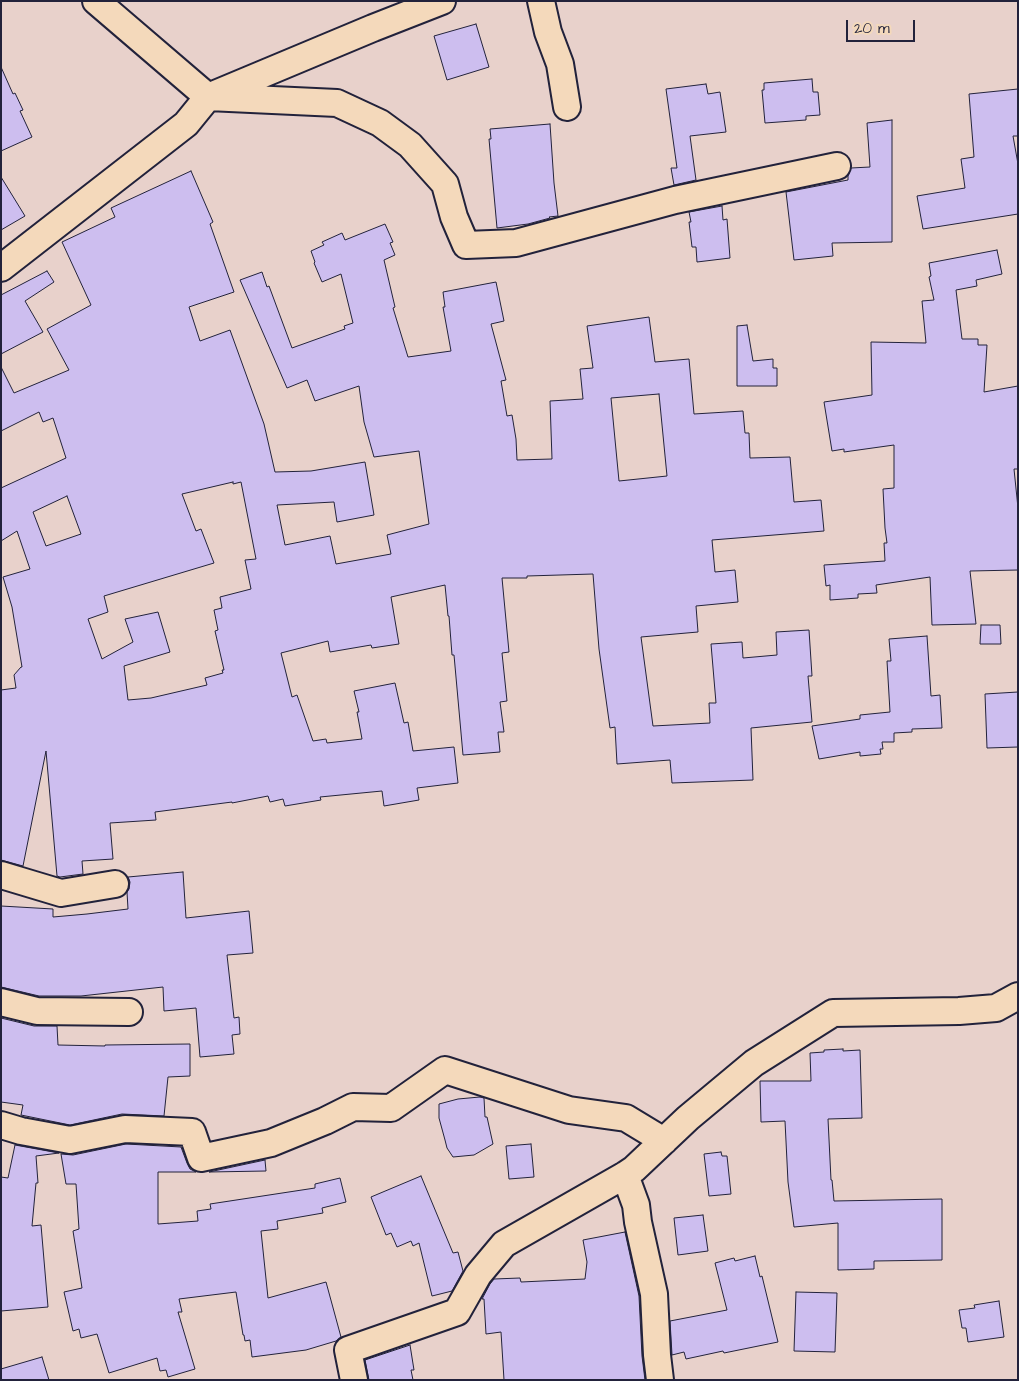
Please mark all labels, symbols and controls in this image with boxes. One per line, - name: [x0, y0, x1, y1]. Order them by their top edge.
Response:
- scale bar: [849, 10, 918, 42]
- text: 20 m: [854, 18, 890, 39]

